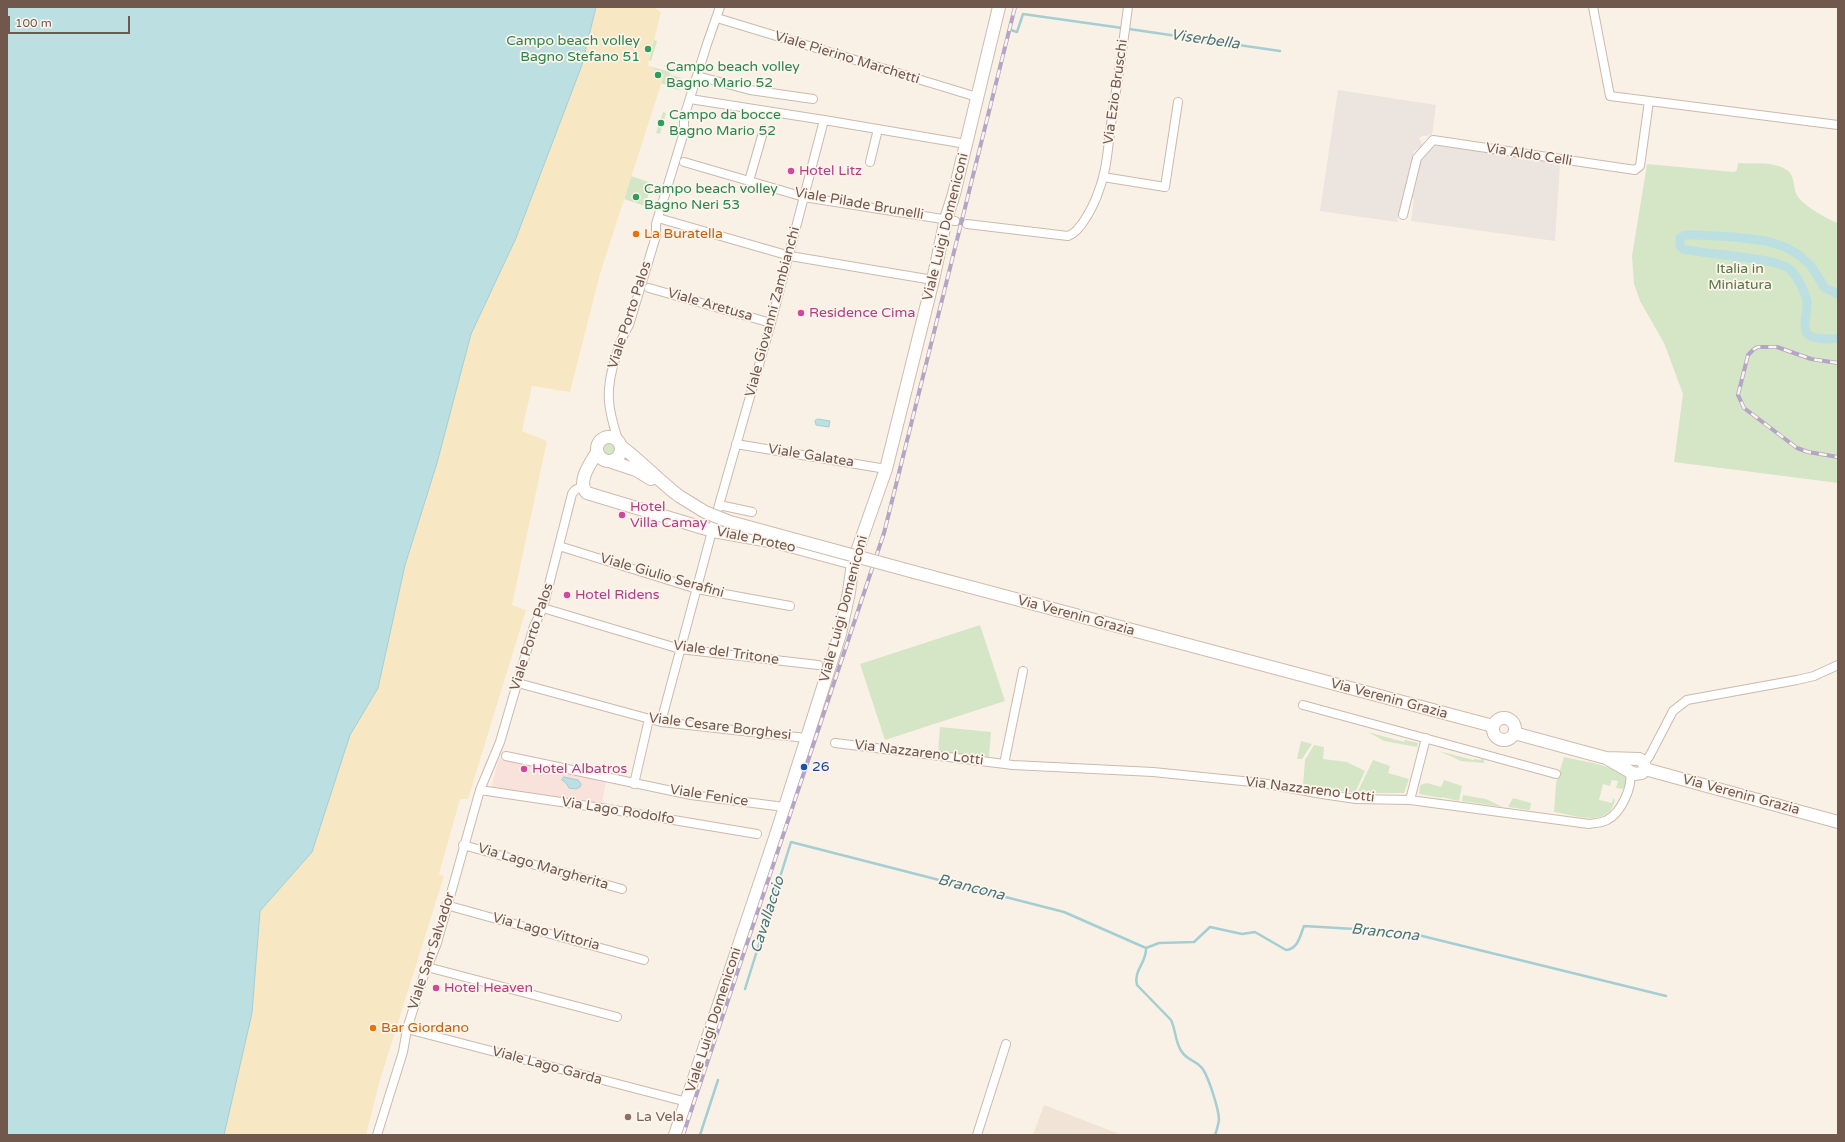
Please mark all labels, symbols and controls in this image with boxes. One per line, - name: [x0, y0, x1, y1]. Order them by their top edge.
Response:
- scale bar: [10, 8, 132, 34]
- text: 100 m: [15, 16, 52, 30]
- water label: Viserbella: [1169, 26, 1241, 54]
- street label: Viale Pierino Marchetti: [772, 28, 922, 88]
- place label: Campo beach volley Bagno Stefano 51: [506, 33, 640, 66]
- street label: Via Ezio Bruschi: [1100, 38, 1132, 146]
- marker: Campo beach volley Bagno Stefano 51: [643, 44, 653, 54]
- place label: Campo beach volley Bagno Mario 52: [666, 59, 800, 92]
- marker: Campo beach volley Bagno Mario 52: [653, 70, 663, 80]
- place label: Campo da bocce Bagno Mario 52: [669, 107, 781, 140]
- marker: Campo da bocce Bagno Mario 52: [656, 118, 666, 128]
- street label: Via Aldo Celli: [1485, 140, 1573, 170]
- street label: Viale Luigi Domeniconi: [920, 151, 972, 303]
- place label: Hotel Litz: [799, 163, 862, 179]
- marker: Hotel Litz: [786, 166, 796, 176]
- place label: Campo beach volley Bagno Neri 53: [644, 181, 778, 214]
- street label: Viale Pilade Brunelli: [793, 184, 925, 224]
- marker: Campo beach volley Bagno Neri 53: [631, 192, 641, 202]
- street label: Viale Giovanni Zambianchi: [742, 225, 804, 399]
- place label: La Buratella: [644, 226, 723, 242]
- marker: La Buratella: [631, 229, 641, 239]
- street label: Viale Porto Palos: [605, 259, 655, 371]
- park label: Italia in Miniatura: [1708, 261, 1772, 294]
- street label: Viale Aretusa: [665, 285, 755, 325]
- place label: Residence Cima: [809, 305, 915, 321]
- marker: Residence Cima: [796, 308, 806, 318]
- street label: Viale Galatea: [767, 441, 855, 471]
- place label: Hotel Villa Camay: [630, 499, 707, 532]
- marker: Hotel Villa Camay: [617, 510, 627, 520]
- street label: Viale Proteo: [715, 523, 797, 557]
- street label: Viale Luigi Domeniconi: [816, 534, 872, 684]
- street label: Viale Giulio Serafini: [598, 550, 726, 602]
- street label: Viale Porto Palos: [507, 581, 557, 693]
- place label: Hotel Ridens: [575, 587, 660, 603]
- marker: Hotel Ridens: [562, 590, 572, 600]
- street label: Via Verenin Grazia: [1015, 592, 1137, 640]
- street label: Viale del Tritone: [672, 637, 780, 669]
- street label: Via Verenin Grazia: [1328, 675, 1450, 723]
- street label: Viale Cesare Borghesi: [648, 710, 792, 744]
- street label: Via Nazzareno Lotti: [853, 737, 985, 769]
- place label: 26: [812, 759, 830, 775]
- place label: Hotel Albatros: [532, 761, 627, 777]
- marker: 26: [799, 762, 809, 772]
- marker: Hotel Albatros: [519, 764, 529, 774]
- street label: Via Verenin Grazia: [1680, 771, 1802, 819]
- street label: Via Nazzareno Lotti: [1244, 774, 1376, 806]
- street label: Viale Fenice: [669, 782, 749, 810]
- street label: Via Lago Rodolfo: [560, 794, 676, 828]
- street label: Via Lago Margherita: [476, 840, 610, 894]
- water label: Brancona: [936, 871, 1006, 905]
- water label: Cavallaccio: [747, 874, 789, 956]
- street label: Viale San Salvador: [405, 890, 459, 1012]
- street label: Via Lago Vittoria: [491, 910, 601, 954]
- water label: Brancona: [1350, 920, 1420, 946]
- street label: Viale Luigi Domeniconi: [683, 945, 745, 1095]
- place label: Hotel Heaven: [444, 980, 533, 996]
- marker: Hotel Heaven: [431, 983, 441, 993]
- place label: Bar Giordano: [381, 1020, 469, 1036]
- marker: Bar Giordano: [368, 1023, 378, 1033]
- street label: Viale Lago Garda: [490, 1043, 604, 1089]
- place label: La Vela: [636, 1109, 684, 1125]
- marker: La Vela: [623, 1112, 633, 1122]

